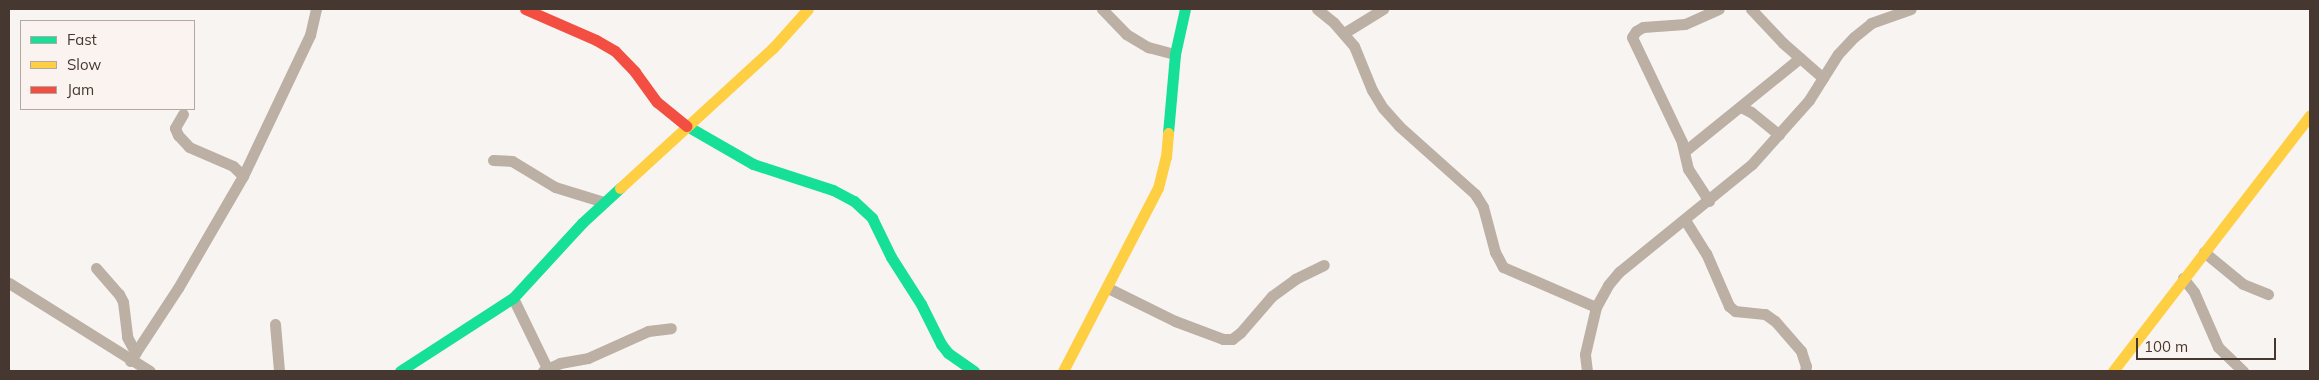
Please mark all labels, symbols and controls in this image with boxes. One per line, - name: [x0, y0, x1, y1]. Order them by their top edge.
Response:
- legend: [20, 20, 195, 110]
- text: Fast: [67, 30, 97, 49]
- text: Slow: [67, 55, 101, 74]
- text: Jam: [67, 80, 94, 99]
- scale bar: [2139, 328, 2279, 360]
- text: 100 m: [2144, 337, 2188, 356]

